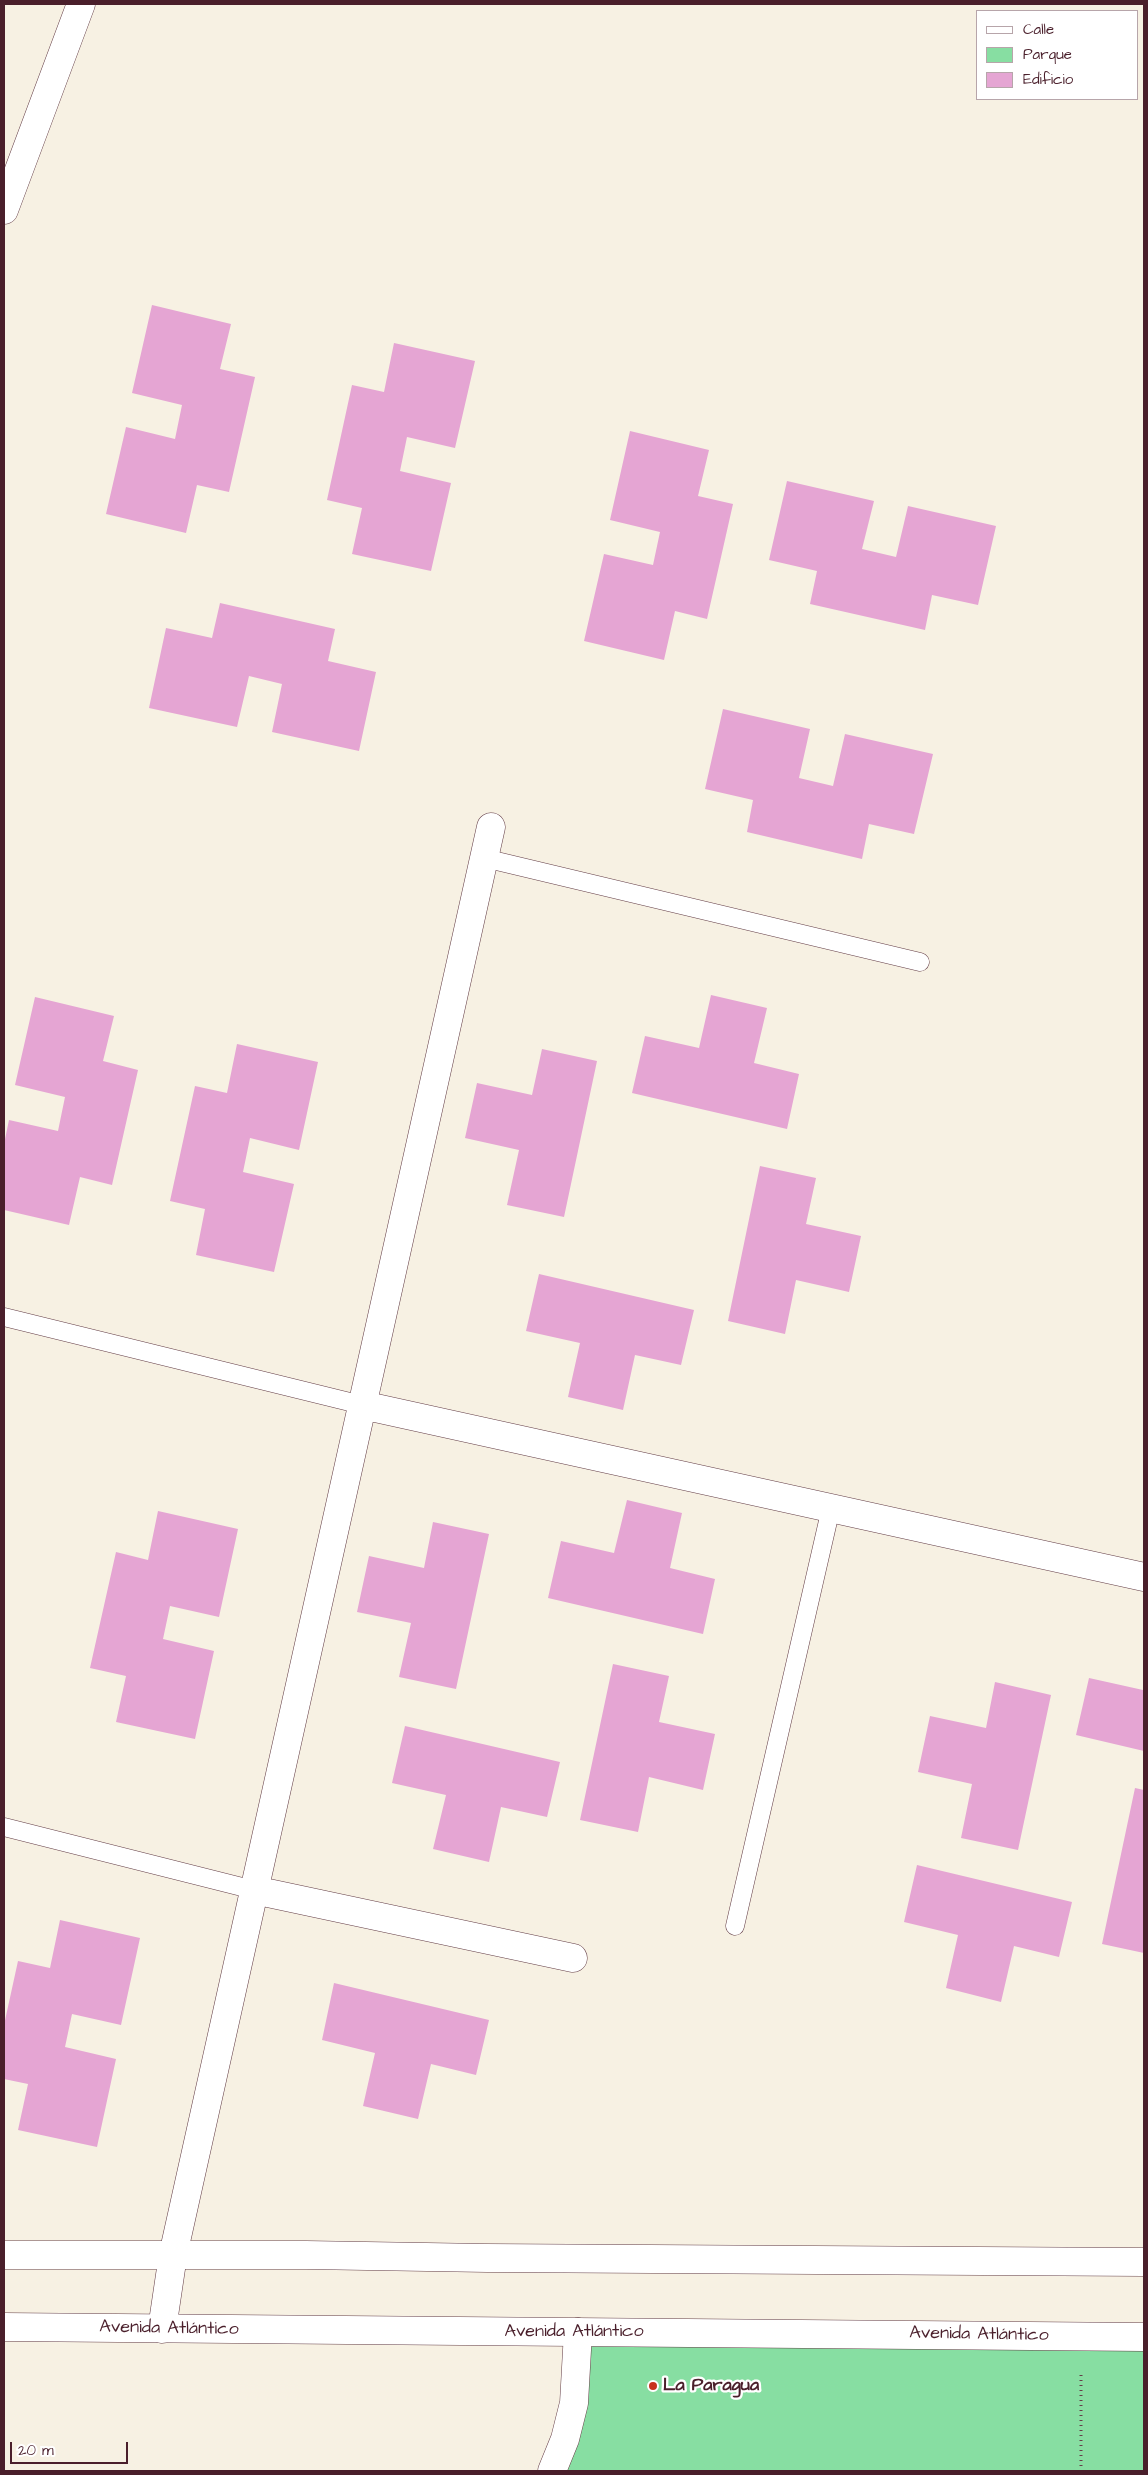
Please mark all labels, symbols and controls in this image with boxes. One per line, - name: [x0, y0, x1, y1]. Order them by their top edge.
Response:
- legend: [976, 10, 1138, 100]
- text: Calle: [1023, 19, 1054, 40]
- text: Parque: [1023, 44, 1072, 65]
- text: Edificio: [1023, 69, 1073, 90]
- street label: Avenida Atlántico: [99, 2317, 239, 2341]
- street label: Avenida Atlántico: [504, 2321, 644, 2343]
- street label: Avenida Atlántico: [909, 2323, 1049, 2347]
- place label: La Paragua: [663, 2375, 759, 2397]
- marker: La Paragua: [647, 2380, 659, 2392]
- scale bar: [12, 2432, 130, 2464]
- text: 20 m: [18, 2440, 54, 2461]

